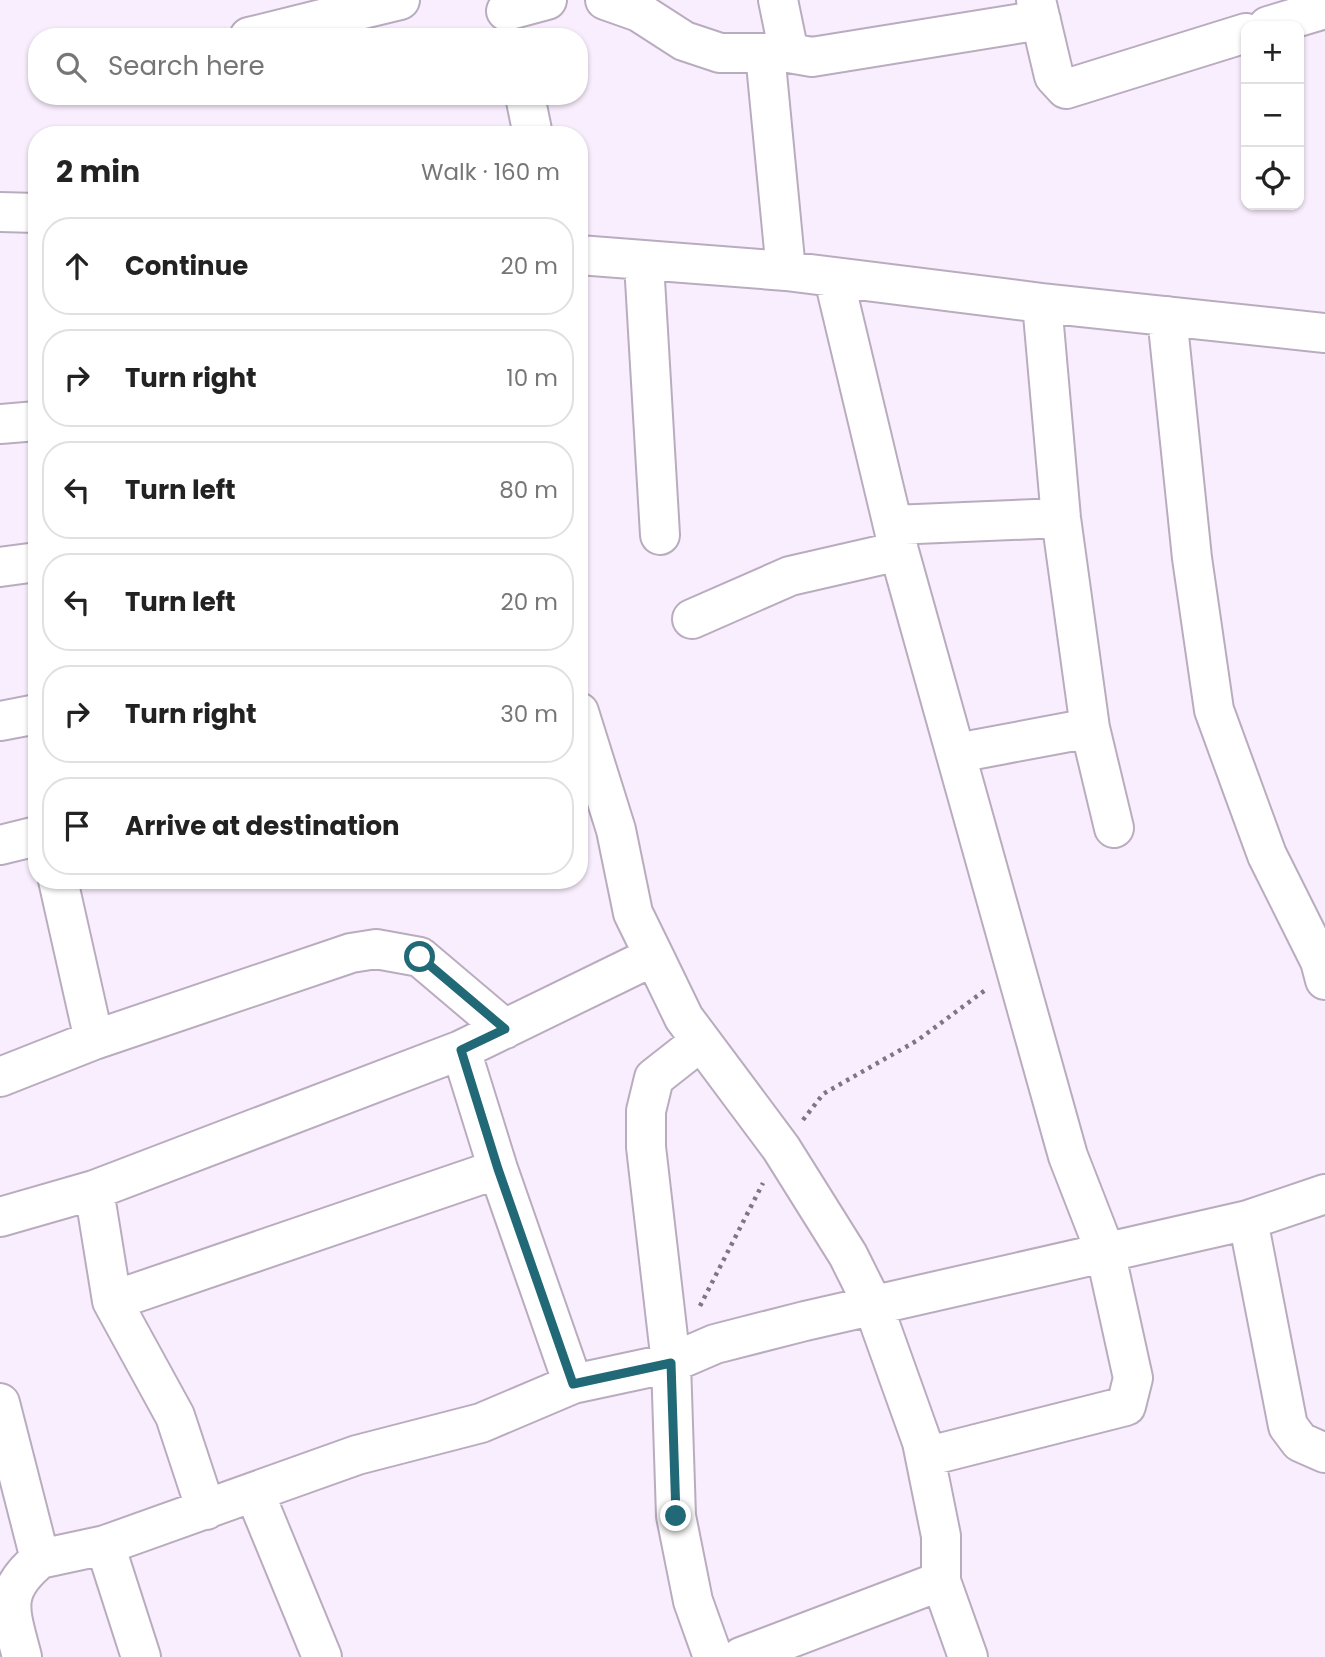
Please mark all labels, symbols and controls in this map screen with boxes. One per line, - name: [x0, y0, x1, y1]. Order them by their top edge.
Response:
- map controls: [1241, 21, 1304, 210]
- button: +: [1241, 21, 1304, 84]
- search box: [28, 28, 588, 105]
- icon: search: [52, 48, 90, 86]
- text: Search here: [108, 48, 265, 84]
- button: −: [1241, 84, 1304, 147]
- button: locate: [1241, 147, 1304, 210]
- text: 2 min: [56, 150, 140, 193]
- text: Walk · 160 m: [421, 156, 560, 188]
- icon: ahead: [58, 247, 96, 285]
- text: Continue: [125, 248, 248, 284]
- text: 20 m: [500, 250, 558, 282]
- icon: right: [58, 359, 96, 397]
- text: Turn right: [125, 360, 257, 396]
- text: 10 m: [506, 362, 558, 394]
- icon: left: [58, 471, 96, 509]
- text: Turn left: [125, 472, 236, 508]
- text: 80 m: [499, 474, 558, 506]
- icon: left: [58, 583, 96, 621]
- text: Turn left: [125, 584, 236, 620]
- text: 20 m: [500, 586, 558, 618]
- icon: right: [58, 695, 96, 733]
- text: Turn right: [125, 696, 257, 732]
- text: 30 m: [500, 698, 558, 730]
- icon: arrive: [58, 807, 96, 845]
- text: Arrive at destination: [125, 808, 400, 844]
- route start: [404, 941, 435, 972]
- route end: [660, 1500, 691, 1531]

